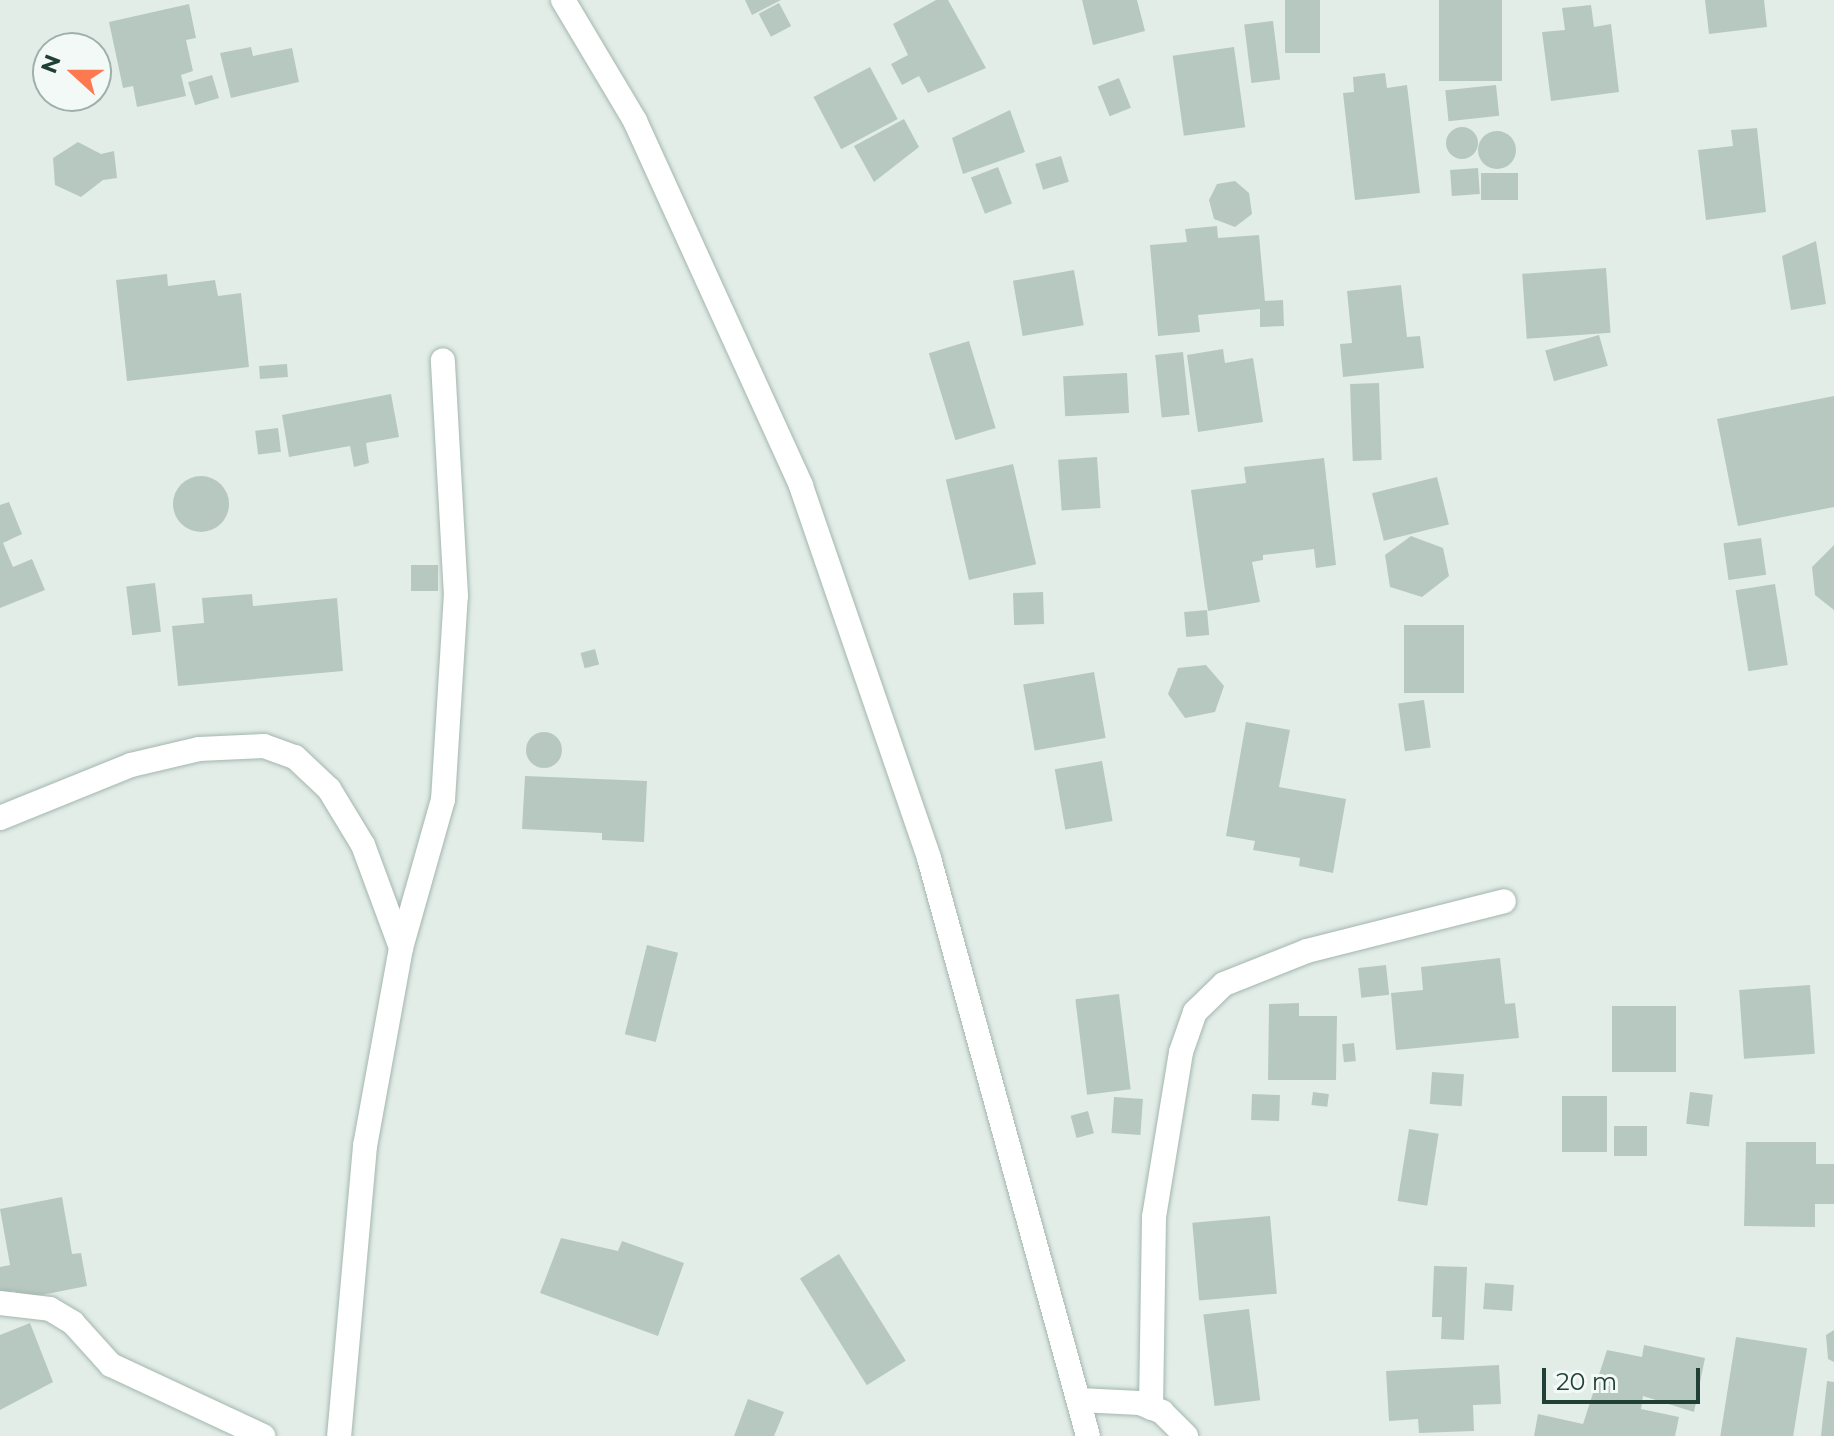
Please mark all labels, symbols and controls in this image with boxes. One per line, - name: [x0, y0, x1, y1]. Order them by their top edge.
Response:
- north arrow: [32, 32, 112, 112]
- text: N: [35, 51, 67, 77]
- scale bar: [1546, 1352, 1704, 1402]
- text: 20 m: [1556, 1367, 1617, 1396]

